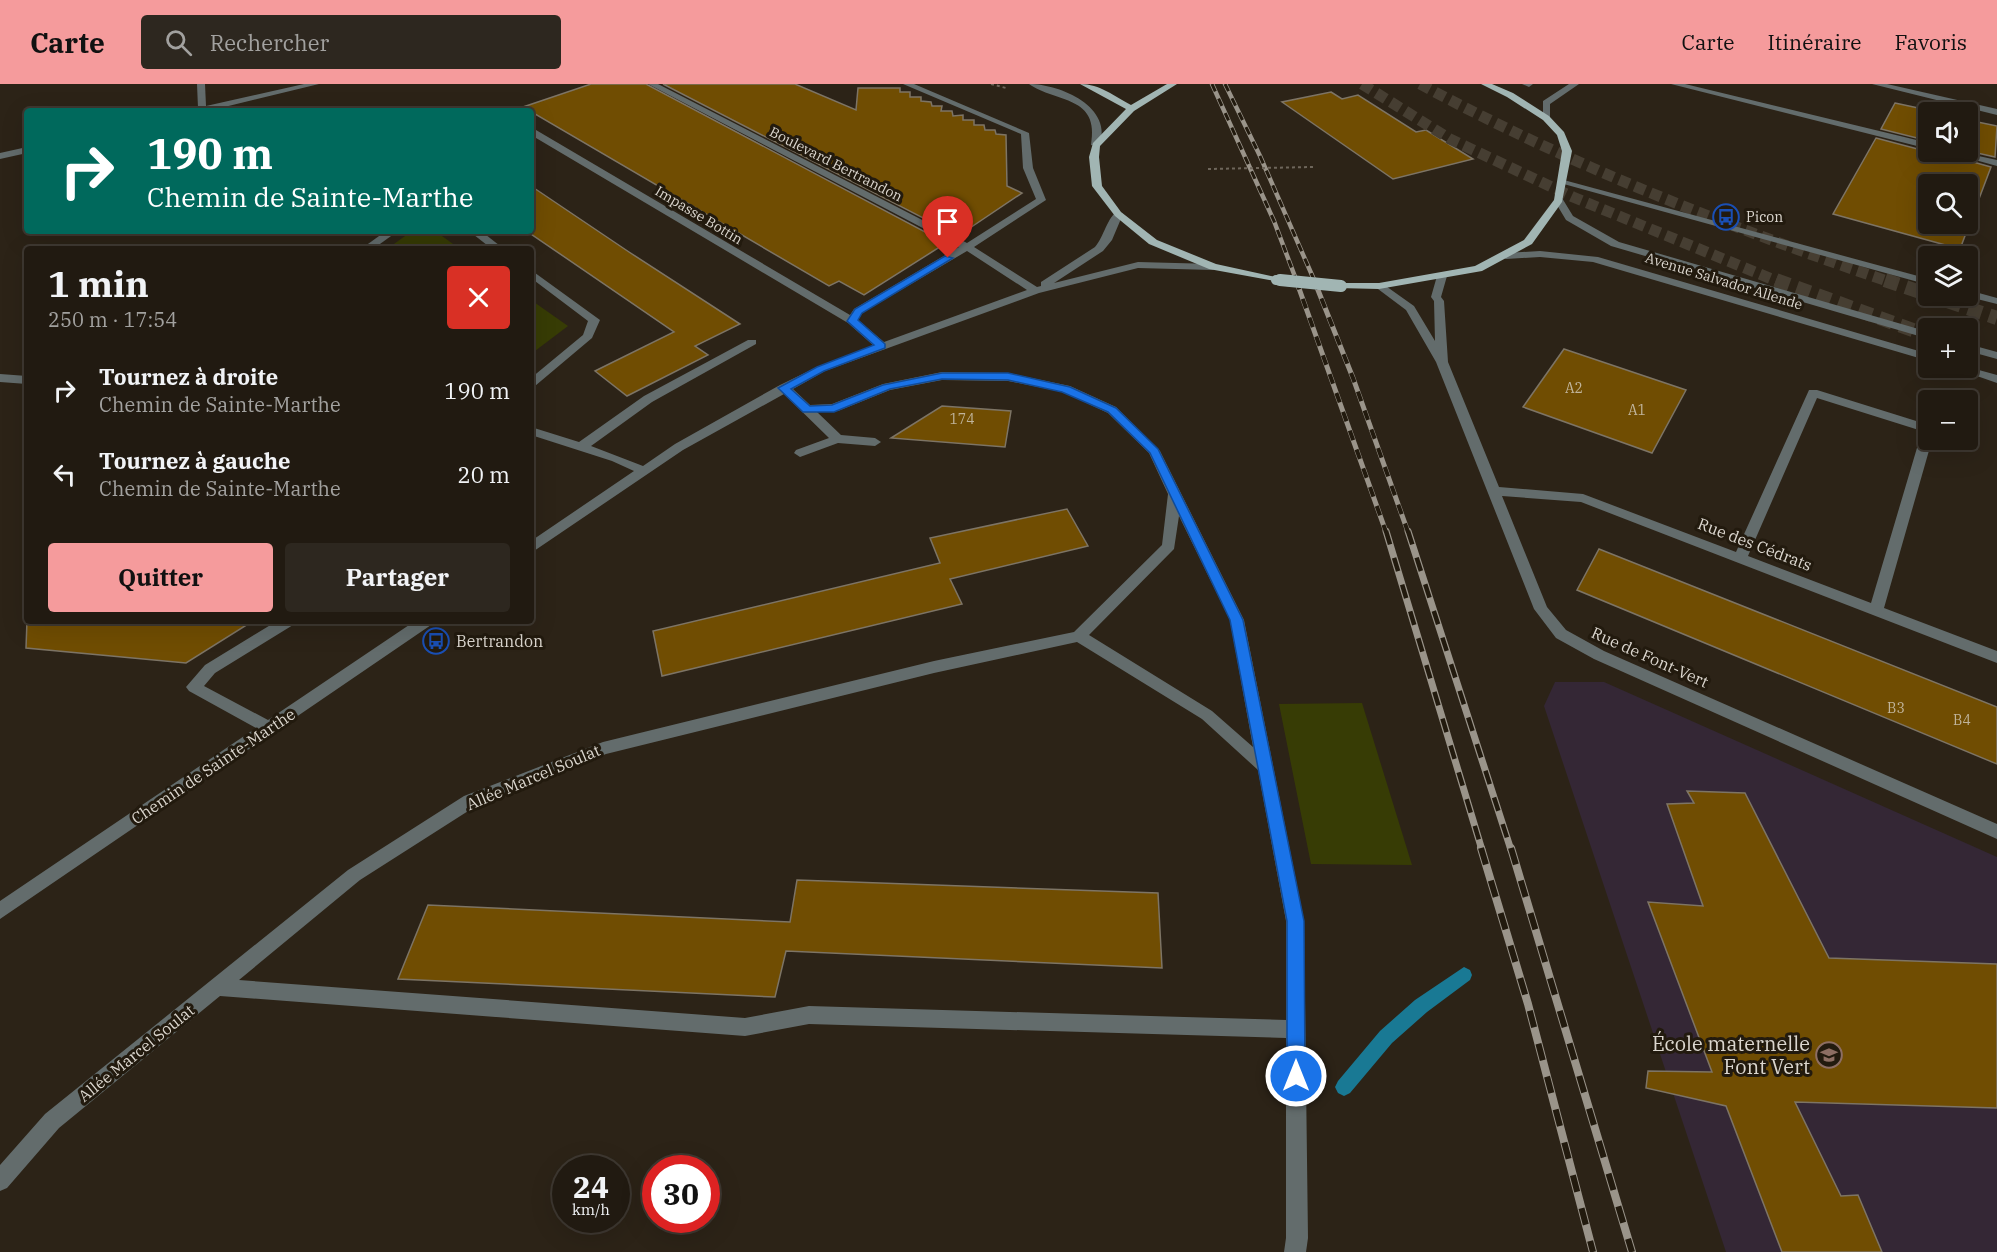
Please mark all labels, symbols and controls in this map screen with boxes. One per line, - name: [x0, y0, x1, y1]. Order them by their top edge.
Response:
- search box: [141, 15, 561, 69]
- text: Carte: [30, 24, 105, 61]
- icon: search: [162, 26, 195, 59]
- text: Rechercher: [210, 28, 329, 57]
- text: Carte: [1681, 28, 1735, 56]
- text: Itinéraire: [1768, 28, 1861, 56]
- text: Favoris: [1894, 28, 1967, 56]
- map controls: [1918, 102, 1978, 450]
- button: sound: [1918, 102, 1978, 162]
- street label: Boulevard Bertrandon: [766, 123, 906, 205]
- text: 190 m: [147, 126, 273, 181]
- icon: right: [48, 132, 126, 210]
- button: search: [1918, 174, 1978, 234]
- text: Chemin de Sainte-Marthe: [147, 179, 473, 214]
- street label: Impasse Bottin: [652, 182, 746, 248]
- pin: [922, 196, 973, 258]
- bus stop icon: Picon: [1711, 202, 1741, 232]
- icon: arrive: [931, 205, 964, 238]
- place label: Picon: [1746, 208, 1783, 226]
- button: layers: [1918, 246, 1978, 306]
- street label: Avenue Salvador Allende: [1643, 248, 1805, 314]
- text: 1 min: [48, 260, 149, 307]
- button: close: [447, 266, 510, 329]
- text: 250 m · 17:54: [48, 306, 177, 333]
- button: +: [1918, 318, 1978, 378]
- text: Tournez à droite: [99, 362, 278, 391]
- icon: right: [48, 374, 81, 407]
- text: 190 m: [444, 376, 510, 405]
- house number: A2: [1565, 379, 1583, 397]
- button: −: [1918, 390, 1978, 450]
- text: Chemin de Sainte-Marthe: [99, 391, 341, 418]
- house number: A1: [1628, 401, 1646, 419]
- house number: 174: [949, 410, 975, 428]
- text: Tournez à gauche: [99, 446, 290, 475]
- icon: left: [48, 458, 81, 491]
- text: 20 m: [458, 460, 510, 489]
- text: Chemin de Sainte-Marthe: [99, 475, 341, 502]
- street label: Rue des Cédrats: [1695, 513, 1815, 575]
- button: Quitter: [48, 543, 273, 612]
- button: Partager: [285, 543, 510, 612]
- street label: Rue de Font-Vert: [1588, 622, 1712, 692]
- bus stop icon: Bertrandon: [421, 626, 451, 656]
- place label: Bertrandon: [456, 631, 543, 651]
- house number: B3: [1887, 699, 1905, 717]
- street label: Chemin de Sainte-Marthe: [127, 704, 299, 828]
- house number: B4: [1953, 711, 1971, 729]
- street label: Allée Marcel Soulat: [463, 740, 603, 814]
- street label: Allée Marcel Soulat: [74, 1000, 198, 1106]
- place label: École maternelle Font Vert: [1652, 1030, 1810, 1080]
- school or university icon: École maternelle Font Vert: [1814, 1040, 1844, 1070]
- position arrow: [1264, 1044, 1328, 1108]
- speed limit sign: 30: [642, 1155, 720, 1233]
- text: 24: [573, 1167, 609, 1206]
- text: km/h: [572, 1200, 610, 1219]

